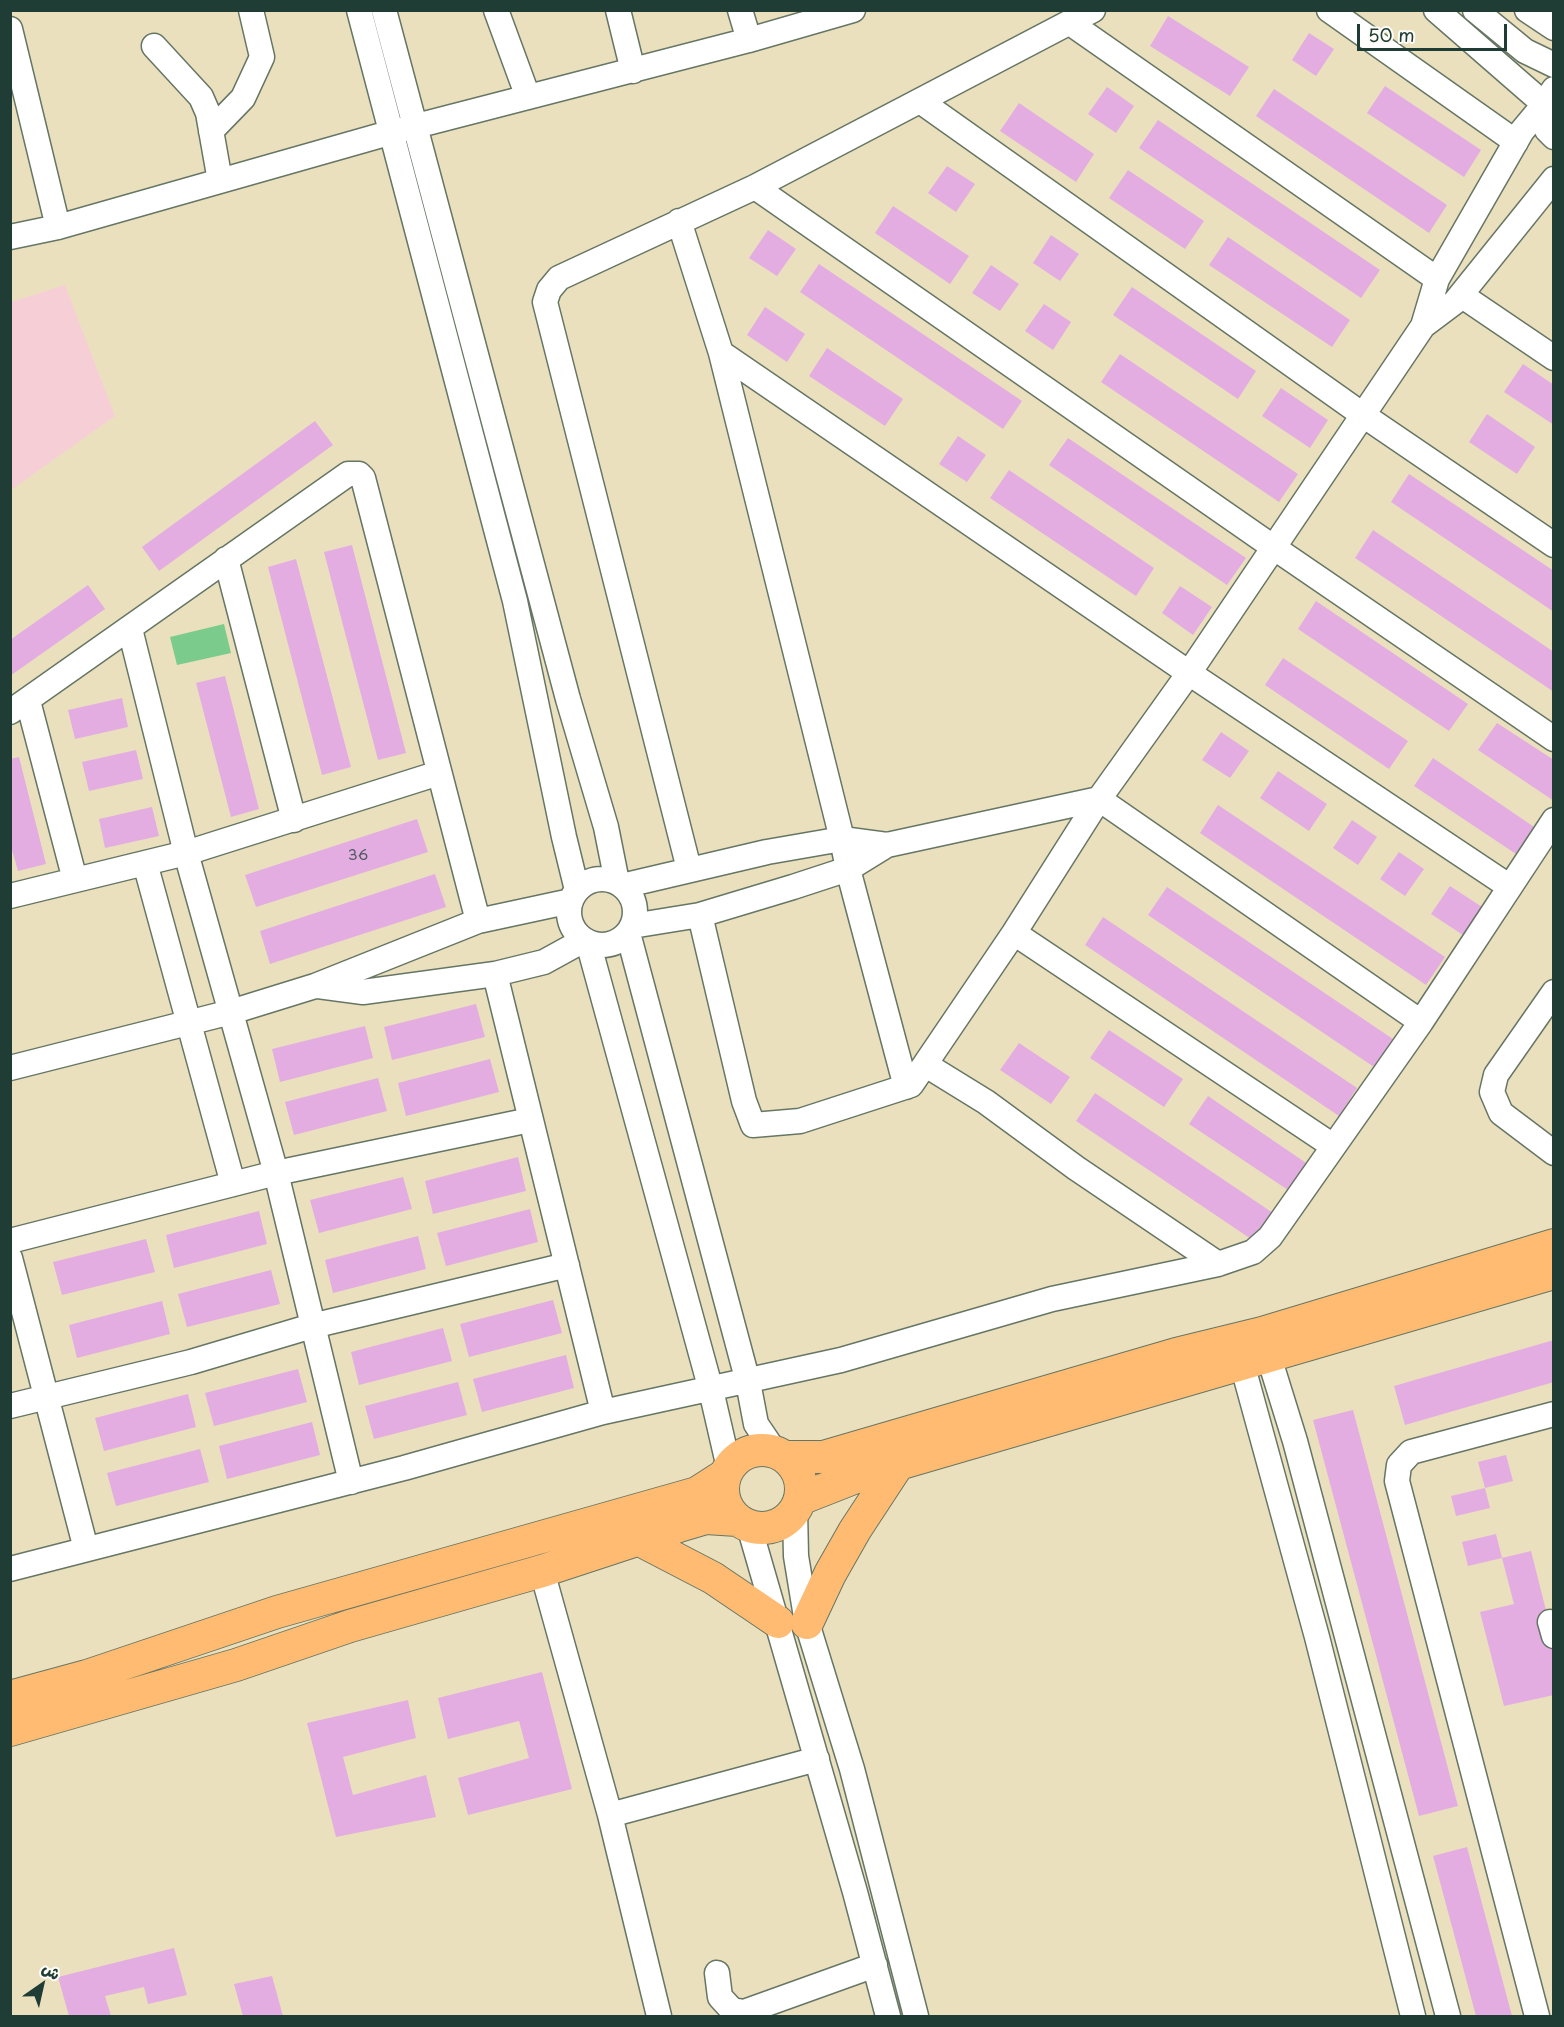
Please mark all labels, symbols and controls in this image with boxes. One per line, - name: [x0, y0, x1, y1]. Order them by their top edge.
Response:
- scale bar: [1360, 12, 1510, 50]
- text: 50 m: [1368, 21, 1415, 48]
- house number: 36: [348, 847, 368, 865]
- north arrow: [12, 1955, 72, 2015]
- text: ش: [38, 1955, 66, 1985]

